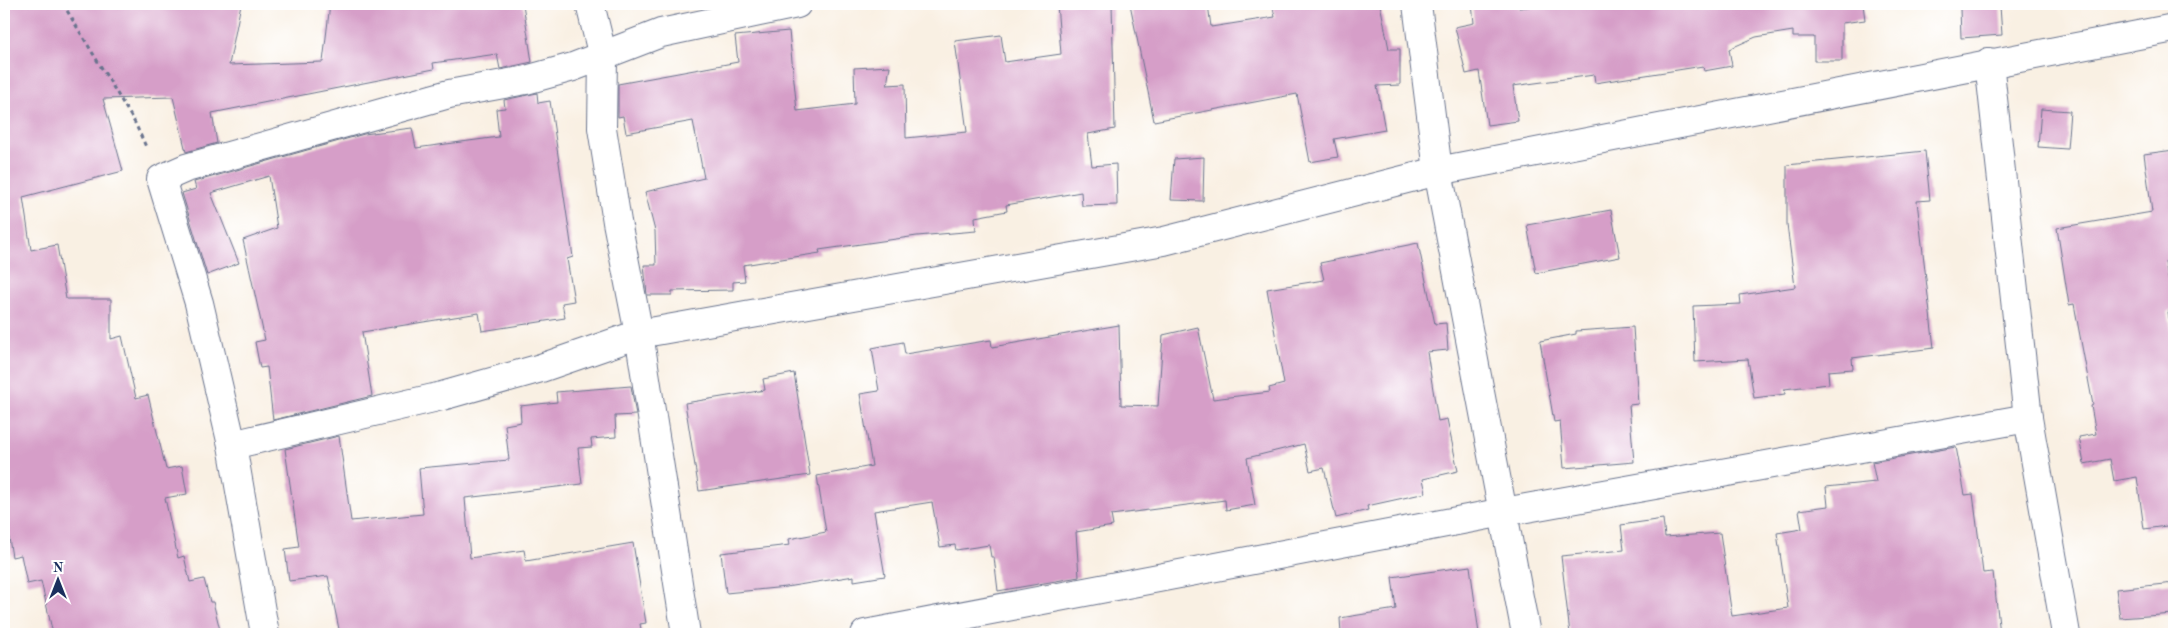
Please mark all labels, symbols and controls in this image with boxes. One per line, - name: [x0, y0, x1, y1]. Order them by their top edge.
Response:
- north arrow: [32, 556, 82, 606]
- text: N: [53, 561, 64, 575]

